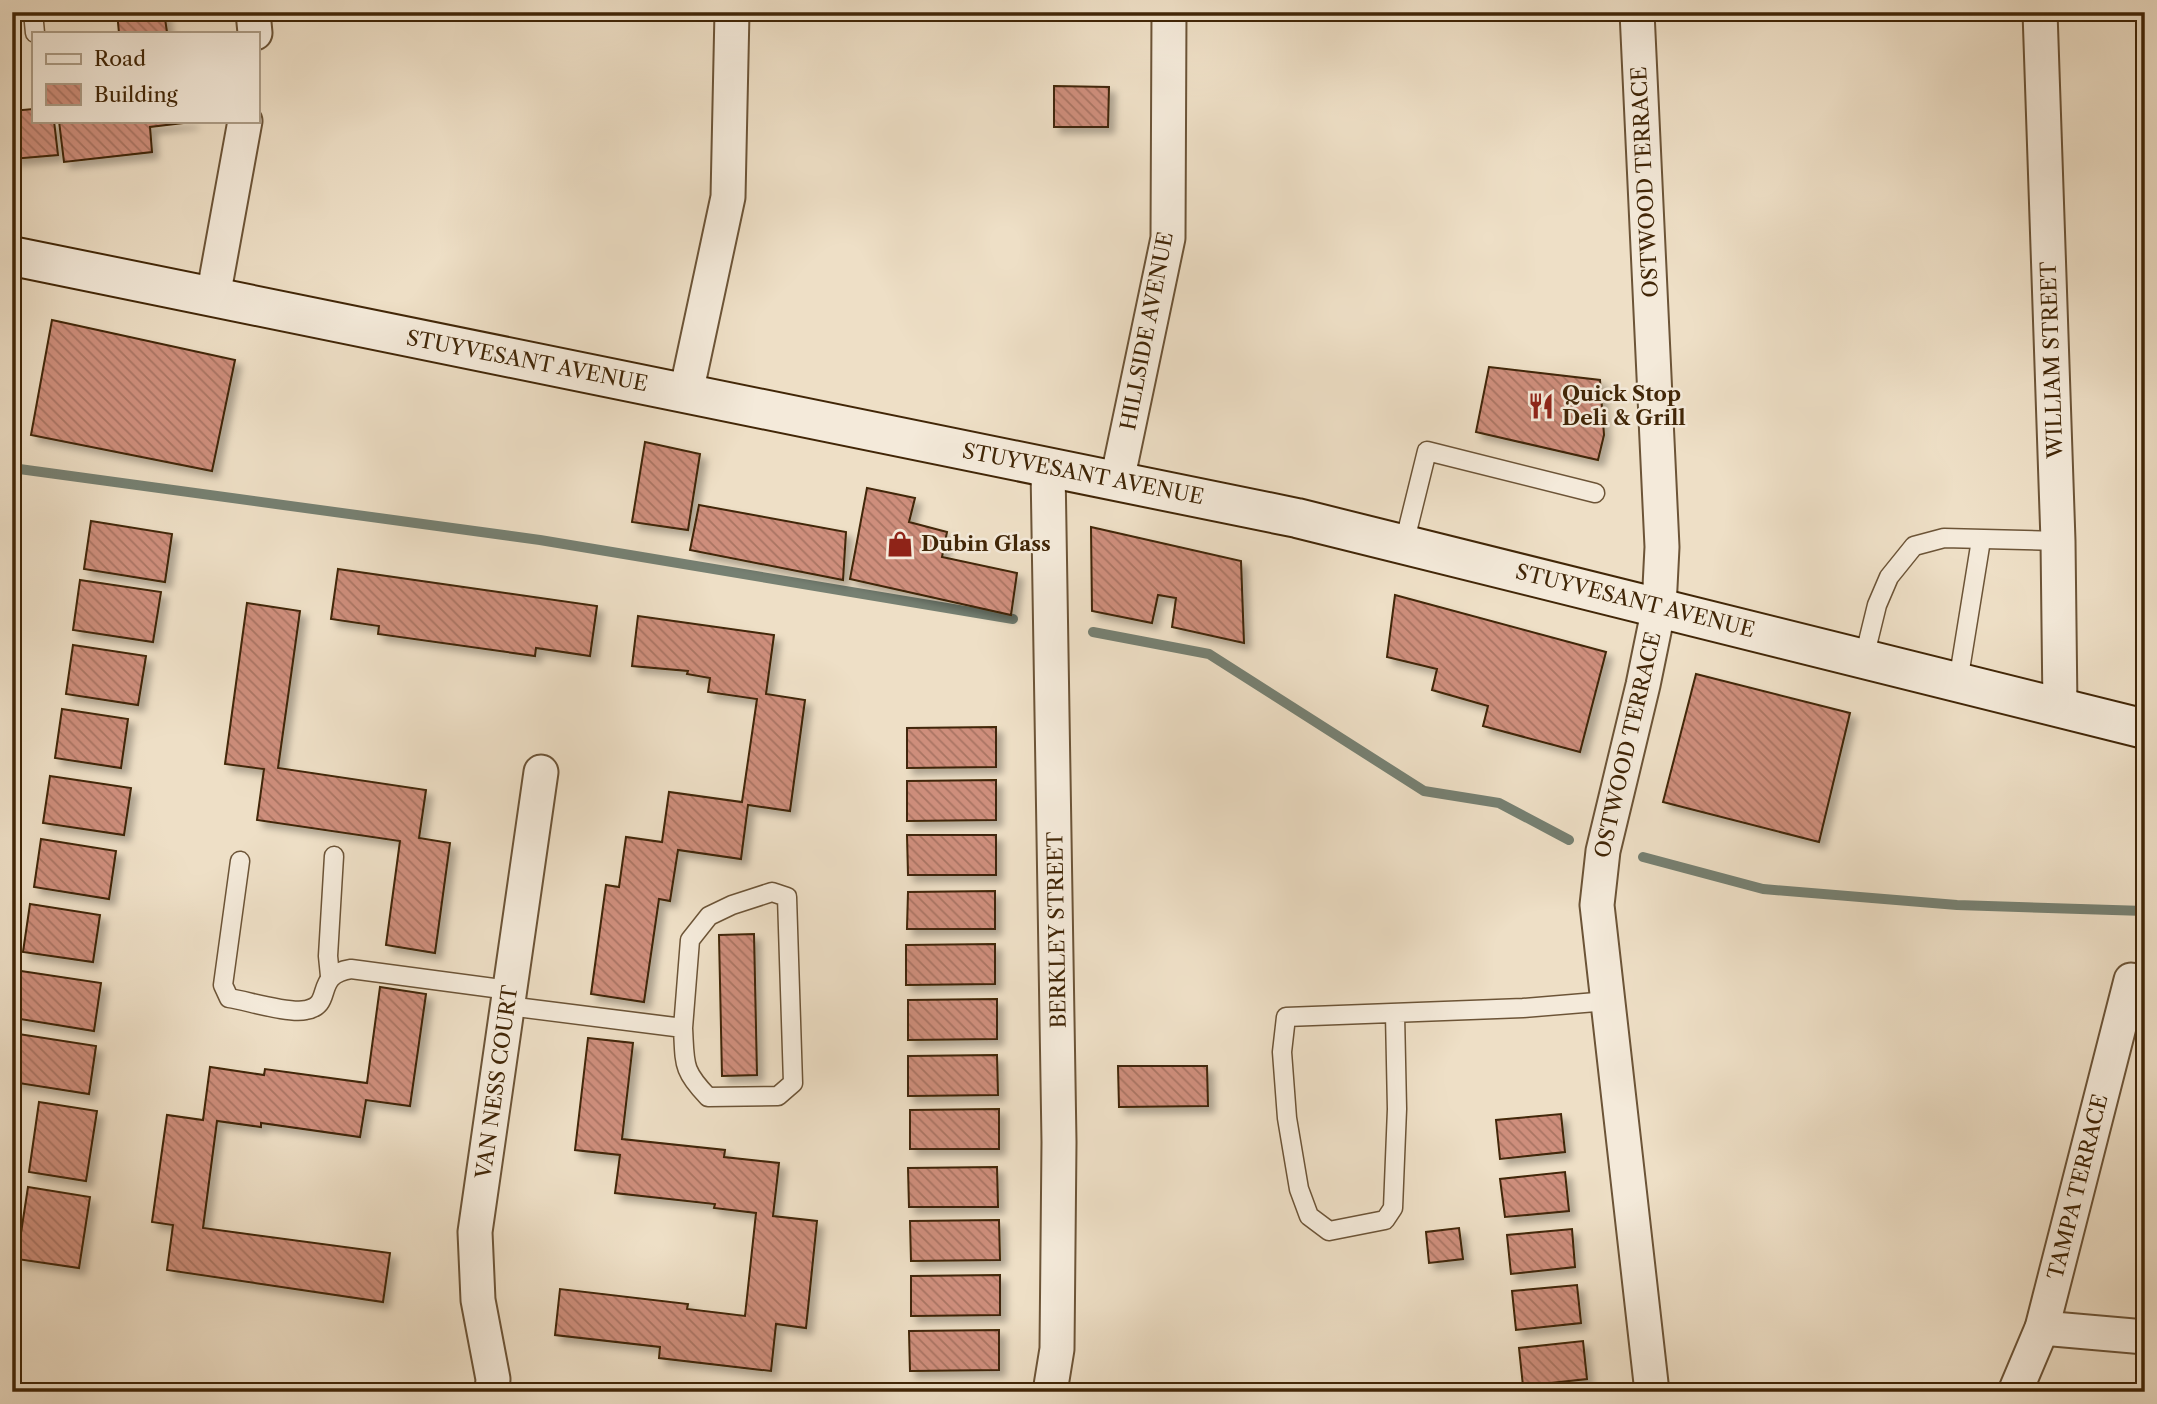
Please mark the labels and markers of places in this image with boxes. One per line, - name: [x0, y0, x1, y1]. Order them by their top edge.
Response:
- place label: Quick Stop Deli & Grill: [1562, 381, 1686, 430]
- restaurant icon: Quick Stop Deli & Grill: [1526, 391, 1556, 421]
- shop icon: Dubin Glass: [885, 529, 915, 559]
- place label: Dubin Glass: [921, 531, 1051, 556]

